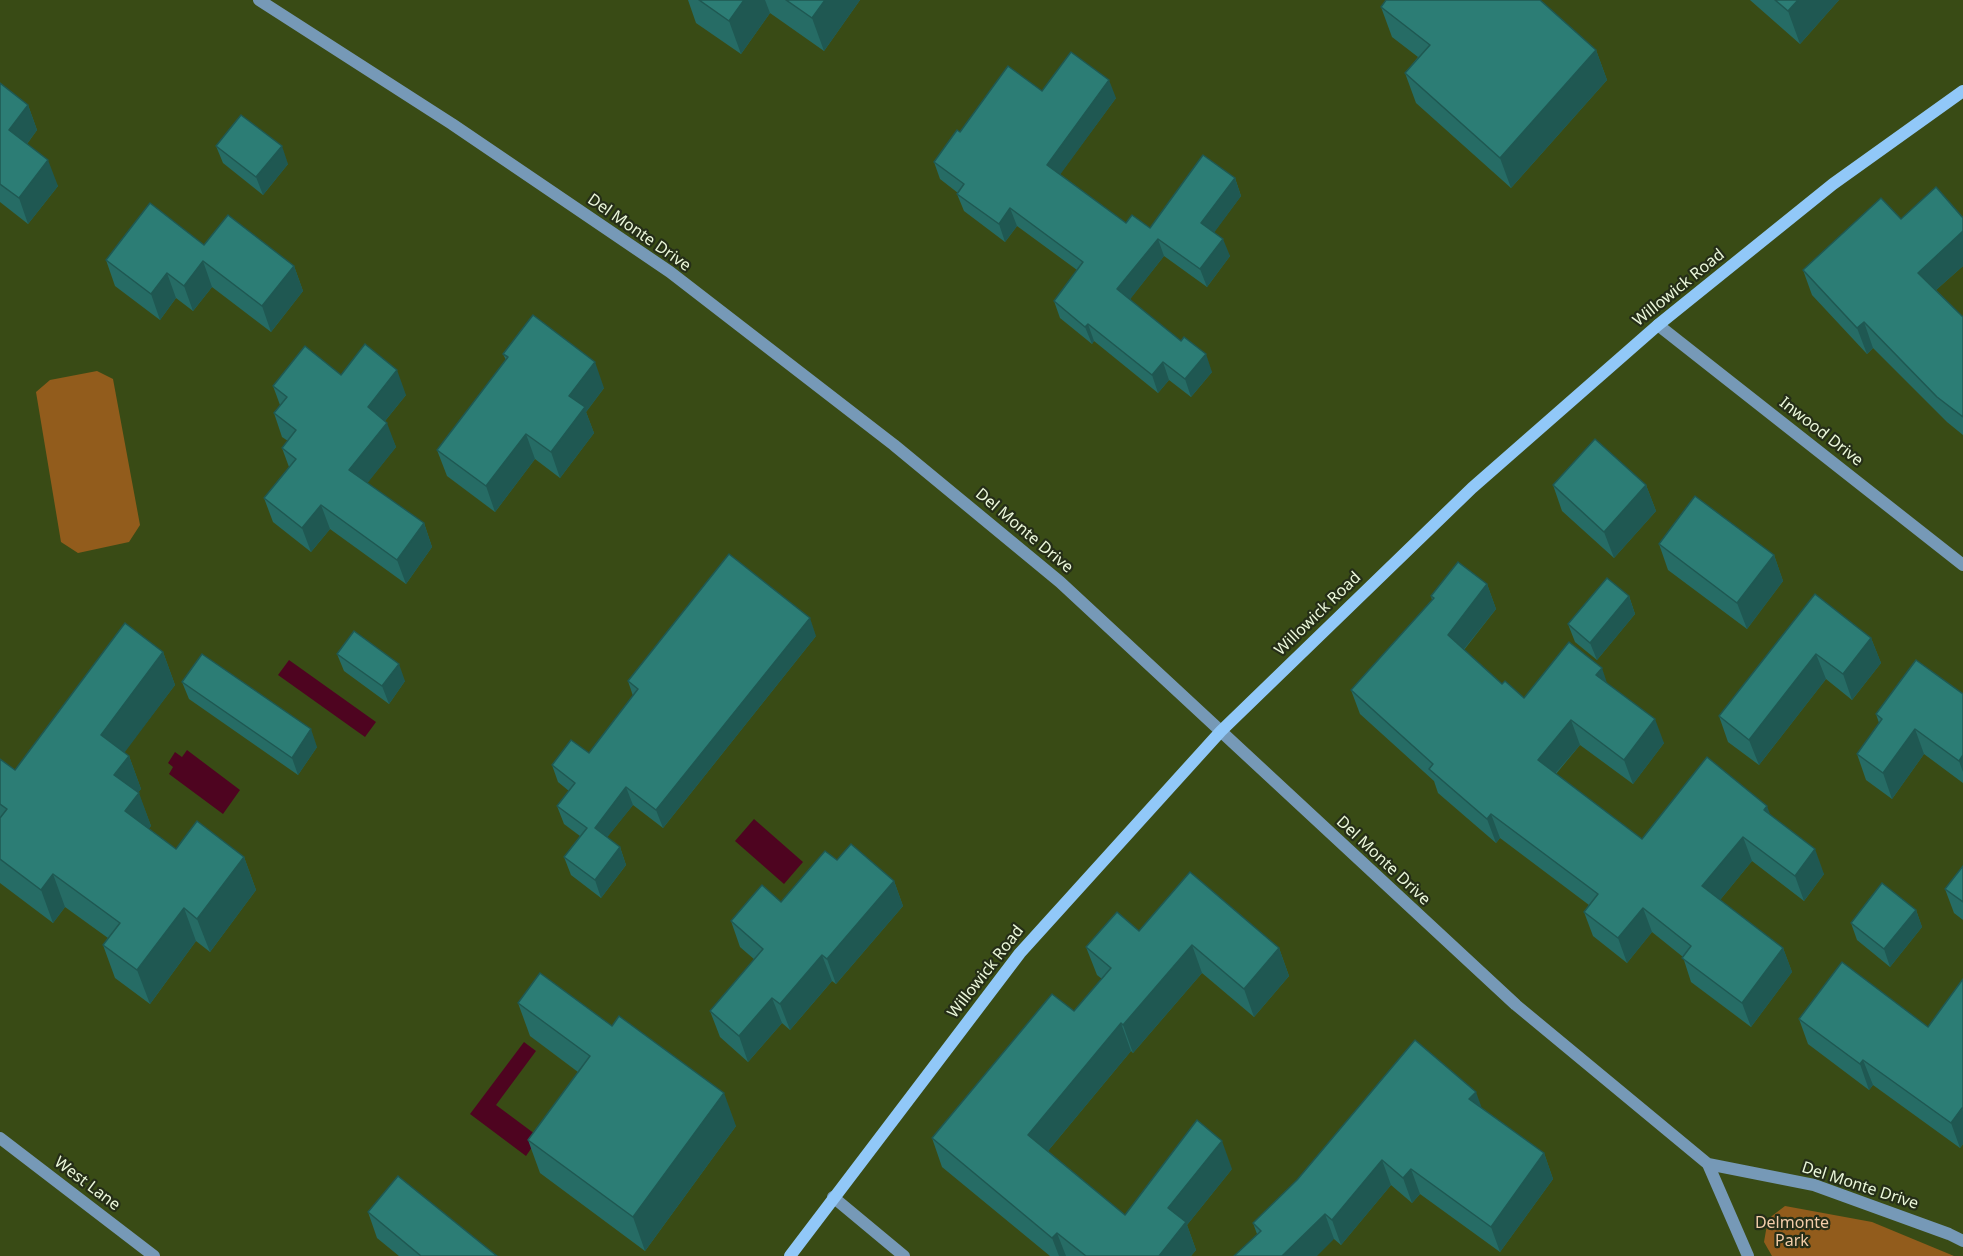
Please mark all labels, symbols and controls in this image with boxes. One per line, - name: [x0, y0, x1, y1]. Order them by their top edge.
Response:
- street label: Del Monte Drive: [584, 190, 694, 276]
- street label: Willowick Road: [1629, 245, 1729, 331]
- street label: Inwood Drive: [1775, 393, 1867, 471]
- street label: Del Monte Drive: [971, 485, 1077, 577]
- street label: Willowick Road: [1271, 568, 1365, 660]
- street label: Del Monte Drive: [1332, 813, 1434, 909]
- street label: Willowick Road: [944, 922, 1028, 1022]
- street label: West Lane: [50, 1153, 124, 1215]
- street label: Del Monte Drive: [1799, 1158, 1921, 1214]
- park label: Delmonte Park: [1755, 1213, 1829, 1251]

